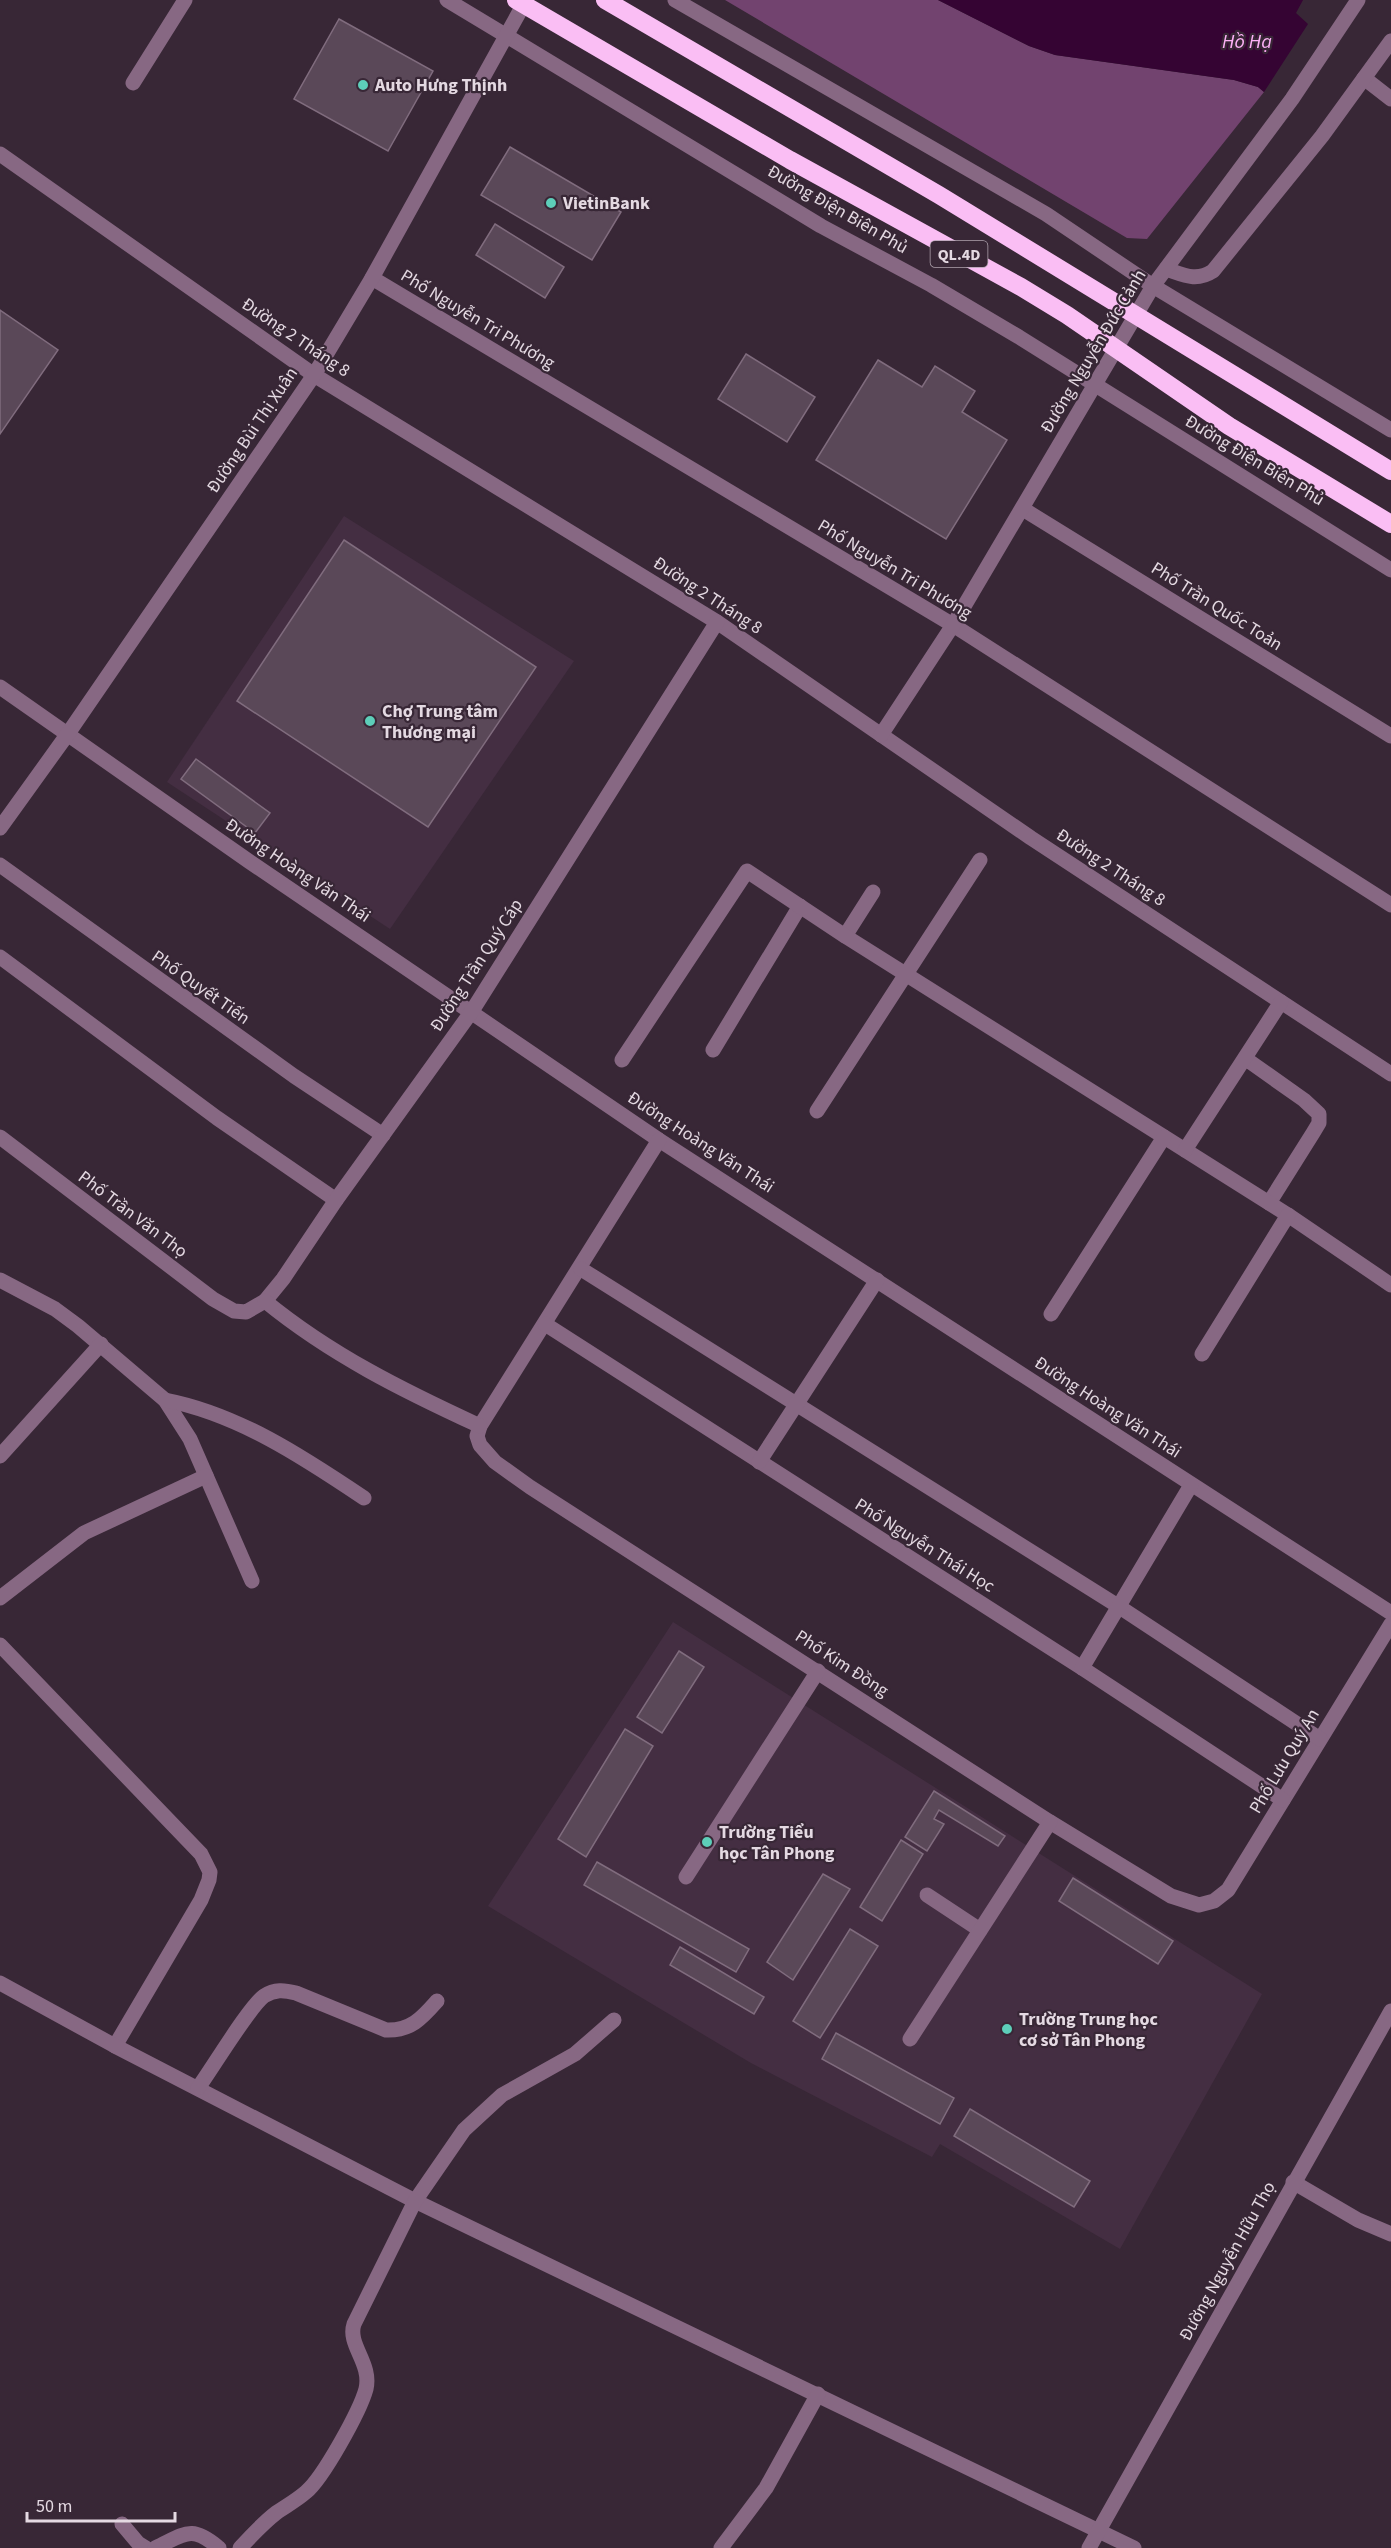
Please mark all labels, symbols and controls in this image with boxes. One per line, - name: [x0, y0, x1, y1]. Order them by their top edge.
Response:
- water label: Hồ Hạ: [1222, 28, 1272, 56]
- place label: Auto Hưng Thịnh: [374, 73, 507, 98]
- marker: Auto Hưng Thịnh: [356, 78, 370, 92]
- street label: Đường Điện Biên Phủ: [763, 159, 913, 260]
- place label: VietinBank: [562, 191, 650, 216]
- marker: VietinBank: [544, 196, 558, 210]
- road number: QL.4D: [930, 241, 988, 267]
- street label: Phố Nguyễn Tri Phương: [396, 263, 560, 375]
- street label: Đường Nguyễn Đức Cảnh: [1035, 265, 1152, 438]
- street label: Đường 2 Tháng 8: [236, 292, 355, 383]
- street label: Đường Bùi Thị Xuân: [201, 362, 304, 498]
- street label: Đường Điện Biên Phủ: [1180, 409, 1329, 512]
- street label: Phố Nguyễn Tri Phương: [813, 513, 977, 625]
- street label: Đường 2 Tháng 8: [648, 551, 767, 640]
- street label: Phố Trần Quốc Toản: [1146, 556, 1287, 657]
- place label: Chợ Trung tâm Thương mại: [382, 699, 498, 745]
- marker: Chợ Trung tâm Thương mại: [363, 714, 377, 728]
- street label: Đường Hoàng Văn Thái: [220, 812, 375, 928]
- street label: Đường 2 Tháng 8: [1051, 823, 1170, 912]
- street label: Đường Trần Quý Cáp: [424, 894, 529, 1037]
- street label: Phố Quyết Tiến: [147, 944, 255, 1031]
- street label: Đường Hoàng Văn Thái: [622, 1085, 779, 1199]
- street label: Phố Trần Văn Thọ: [73, 1165, 193, 1264]
- street label: Đường Hoàng Văn Thái: [1029, 1350, 1186, 1464]
- street label: Phố Nguyễn Thái Học: [850, 1492, 1000, 1599]
- street label: Phố Kim Đồng: [790, 1624, 893, 1703]
- street label: Phố Lưu Quý An: [1243, 1704, 1326, 1818]
- place label: Trường Tiểu học Tân Phong: [719, 1820, 835, 1866]
- marker: Trường Tiểu học Tân Phong: [700, 1835, 714, 1849]
- place label: Trường Trung học cơ sở Tân Phong: [1019, 2007, 1159, 2053]
- marker: Trường Trung học cơ sở Tân Phong: [1000, 2022, 1014, 2036]
- street label: Đường Nguyễn Hữu Thọ: [1173, 2177, 1282, 2346]
- scale bar: [27, 2485, 176, 2523]
- text: 50 m: [36, 2494, 72, 2519]

